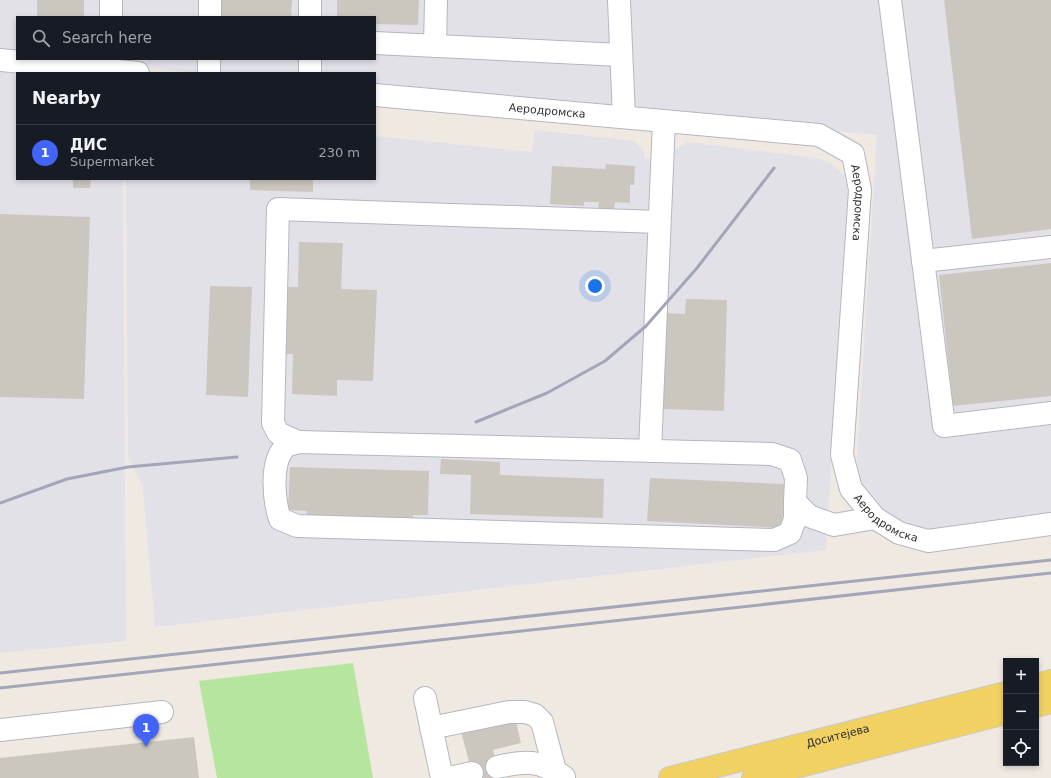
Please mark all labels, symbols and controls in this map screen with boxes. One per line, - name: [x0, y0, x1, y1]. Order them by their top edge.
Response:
- search box: [16, 16, 376, 60]
- icon: search: [30, 27, 52, 49]
- text: Search here: [62, 29, 152, 47]
- text: Nearby: [32, 88, 101, 108]
- street label: Аеродромска: [508, 101, 586, 121]
- text: ДИС: [70, 136, 107, 154]
- text: 1: [40, 145, 50, 160]
- text: 230 m: [318, 145, 360, 160]
- text: Supermarket: [70, 154, 154, 169]
- street label: Аеродромска: [848, 163, 866, 241]
- your location: [585, 276, 605, 296]
- street label: Аеродромска: [851, 492, 919, 545]
- map controls: [1003, 658, 1039, 766]
- button: +: [1003, 658, 1039, 694]
- button: −: [1003, 694, 1039, 730]
- pin: 1: [133, 714, 159, 747]
- street label: Доситејева: [805, 722, 871, 750]
- button: locate: [1003, 730, 1039, 766]

